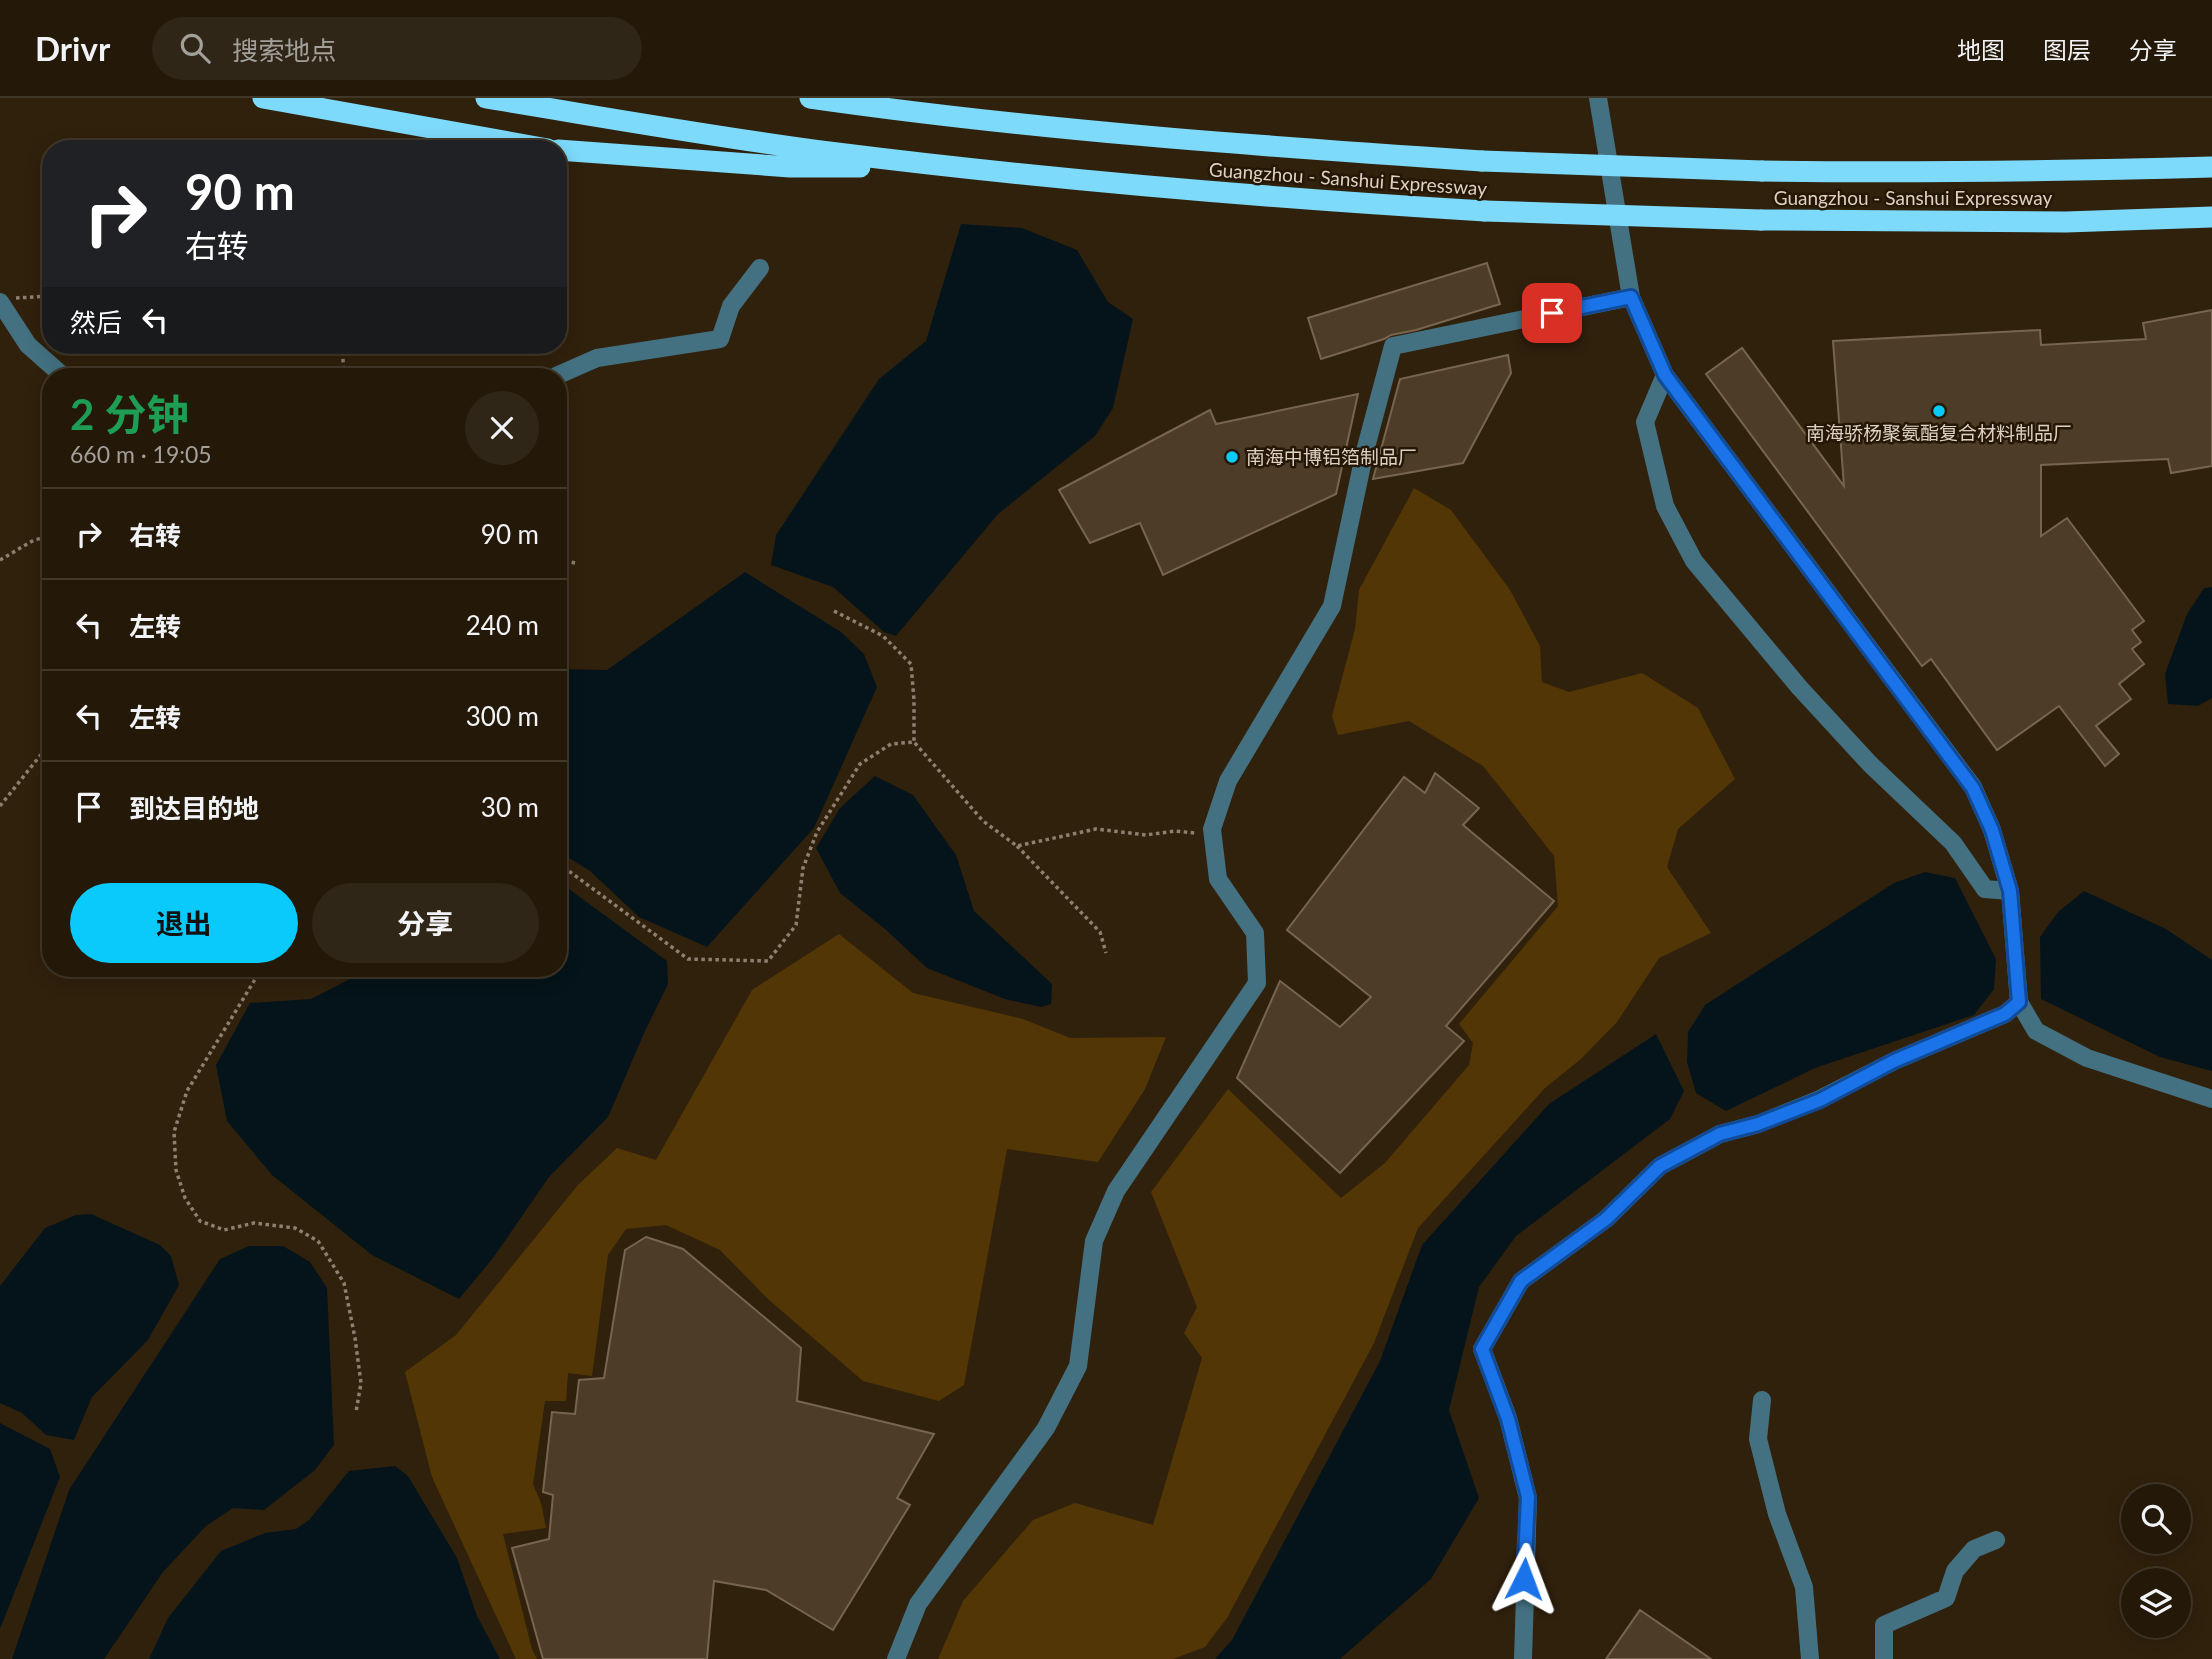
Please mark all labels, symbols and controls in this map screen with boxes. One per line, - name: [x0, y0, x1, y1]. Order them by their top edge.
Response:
- search box: [152, 17, 642, 80]
- text: Drivr: [35, 28, 110, 68]
- icon: search: [176, 29, 214, 67]
- text: 搜索地点: [232, 34, 336, 66]
- text: 地图: [1957, 35, 2005, 64]
- text: 图层: [2043, 35, 2091, 64]
- text: 分享: [2129, 35, 2177, 64]
- street label: Guangzhou - Sanshui Expressway: [1208, 157, 1488, 200]
- text: 90 m: [185, 162, 295, 220]
- icon: right: [70, 168, 161, 259]
- street label: Guangzhou - Sanshui Expressway: [1774, 186, 2052, 209]
- text: 右转: [185, 226, 249, 265]
- pin: [1522, 283, 1582, 343]
- icon: arrive: [1533, 294, 1571, 332]
- icon: left: [136, 301, 174, 339]
- text: 然后: [70, 306, 122, 338]
- text: 2 分钟: [70, 389, 189, 439]
- button: close: [465, 391, 539, 465]
- marker: 南海骄杨聚氨酯复合材料制品厂: [1931, 403, 1947, 419]
- place label: 南海骄杨聚氨酯复合材料制品厂: [1806, 421, 2072, 444]
- text: 660 m · 19:05: [70, 440, 212, 468]
- place label: 南海中博铝箔制品厂: [1246, 445, 1417, 468]
- marker: 南海中博铝箔制品厂: [1224, 449, 1240, 465]
- icon: right: [70, 515, 108, 553]
- text: 90 m: [481, 518, 539, 550]
- text: 右转: [129, 519, 181, 551]
- icon: left: [70, 606, 108, 644]
- text: 240 m: [466, 609, 539, 641]
- text: 左转: [129, 610, 181, 642]
- icon: left: [70, 697, 108, 735]
- text: 300 m: [466, 700, 539, 732]
- text: 左转: [129, 701, 181, 733]
- icon: arrive: [70, 788, 108, 826]
- text: 30 m: [481, 791, 539, 823]
- text: 到达目的地: [129, 792, 259, 824]
- button: 退出: [70, 883, 298, 963]
- button: 分享: [312, 883, 539, 963]
- map controls: [2121, 1484, 2191, 1638]
- button: search: [2121, 1484, 2191, 1554]
- position arrow: [1487, 1542, 1561, 1616]
- button: layers: [2121, 1568, 2191, 1638]

